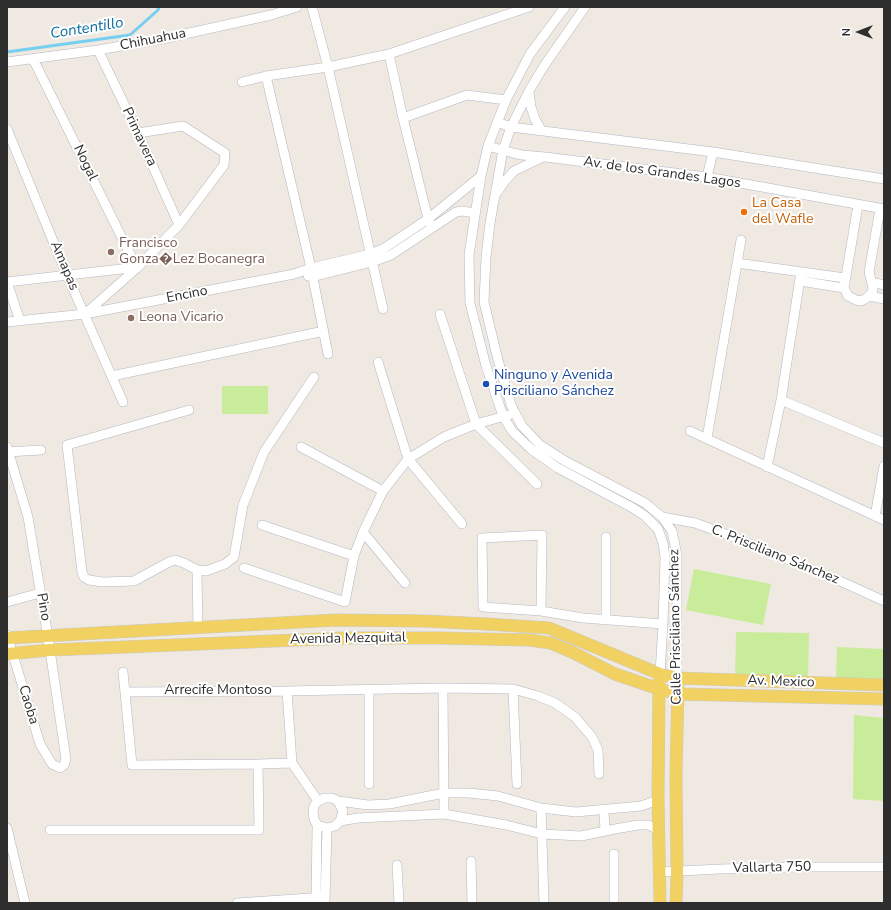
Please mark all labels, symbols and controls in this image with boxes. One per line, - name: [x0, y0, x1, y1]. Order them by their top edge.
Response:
- north arrow: [839, 12, 879, 52]
- water label: Contentillo: [49, 14, 125, 44]
- street label: Chihuahua: [118, 25, 188, 55]
- text: N: [839, 28, 854, 36]
- street label: Primavera: [118, 105, 160, 169]
- street label: Nogal: [69, 142, 101, 184]
- street label: Av. de los Grandes Lagos: [582, 154, 742, 192]
- place label: La Casa del Wafle: [752, 196, 814, 228]
- marker: La Casa del Wafle: [739, 207, 749, 217]
- place label: Francisco Gonza�Lez Bocanegra: [119, 236, 265, 268]
- street label: Amapas: [46, 239, 82, 293]
- marker: Francisco Gonza�Lez Bocanegra: [106, 247, 116, 257]
- street label: Encino: [165, 283, 209, 307]
- place label: Leona Vicario: [139, 310, 224, 326]
- marker: Leona Vicario: [126, 313, 136, 323]
- place label: Ninguno y Avenida Prisciliano Sánchez: [494, 368, 614, 400]
- marker: Ninguno y Avenida Prisciliano Sánchez: [481, 379, 491, 389]
- street label: C. Prisciliano Sánchez: [709, 522, 841, 588]
- street label: Calle Prisciliano Sánchez: [666, 549, 686, 705]
- street label: Pino: [32, 592, 54, 622]
- street label: Avenida Mezquital: [290, 630, 406, 648]
- street label: Av. Mexico: [747, 672, 815, 692]
- street label: Caoba: [14, 683, 42, 727]
- street label: Arrecife Montoso: [164, 683, 272, 699]
- street label: Vallarta 750: [733, 859, 811, 877]

